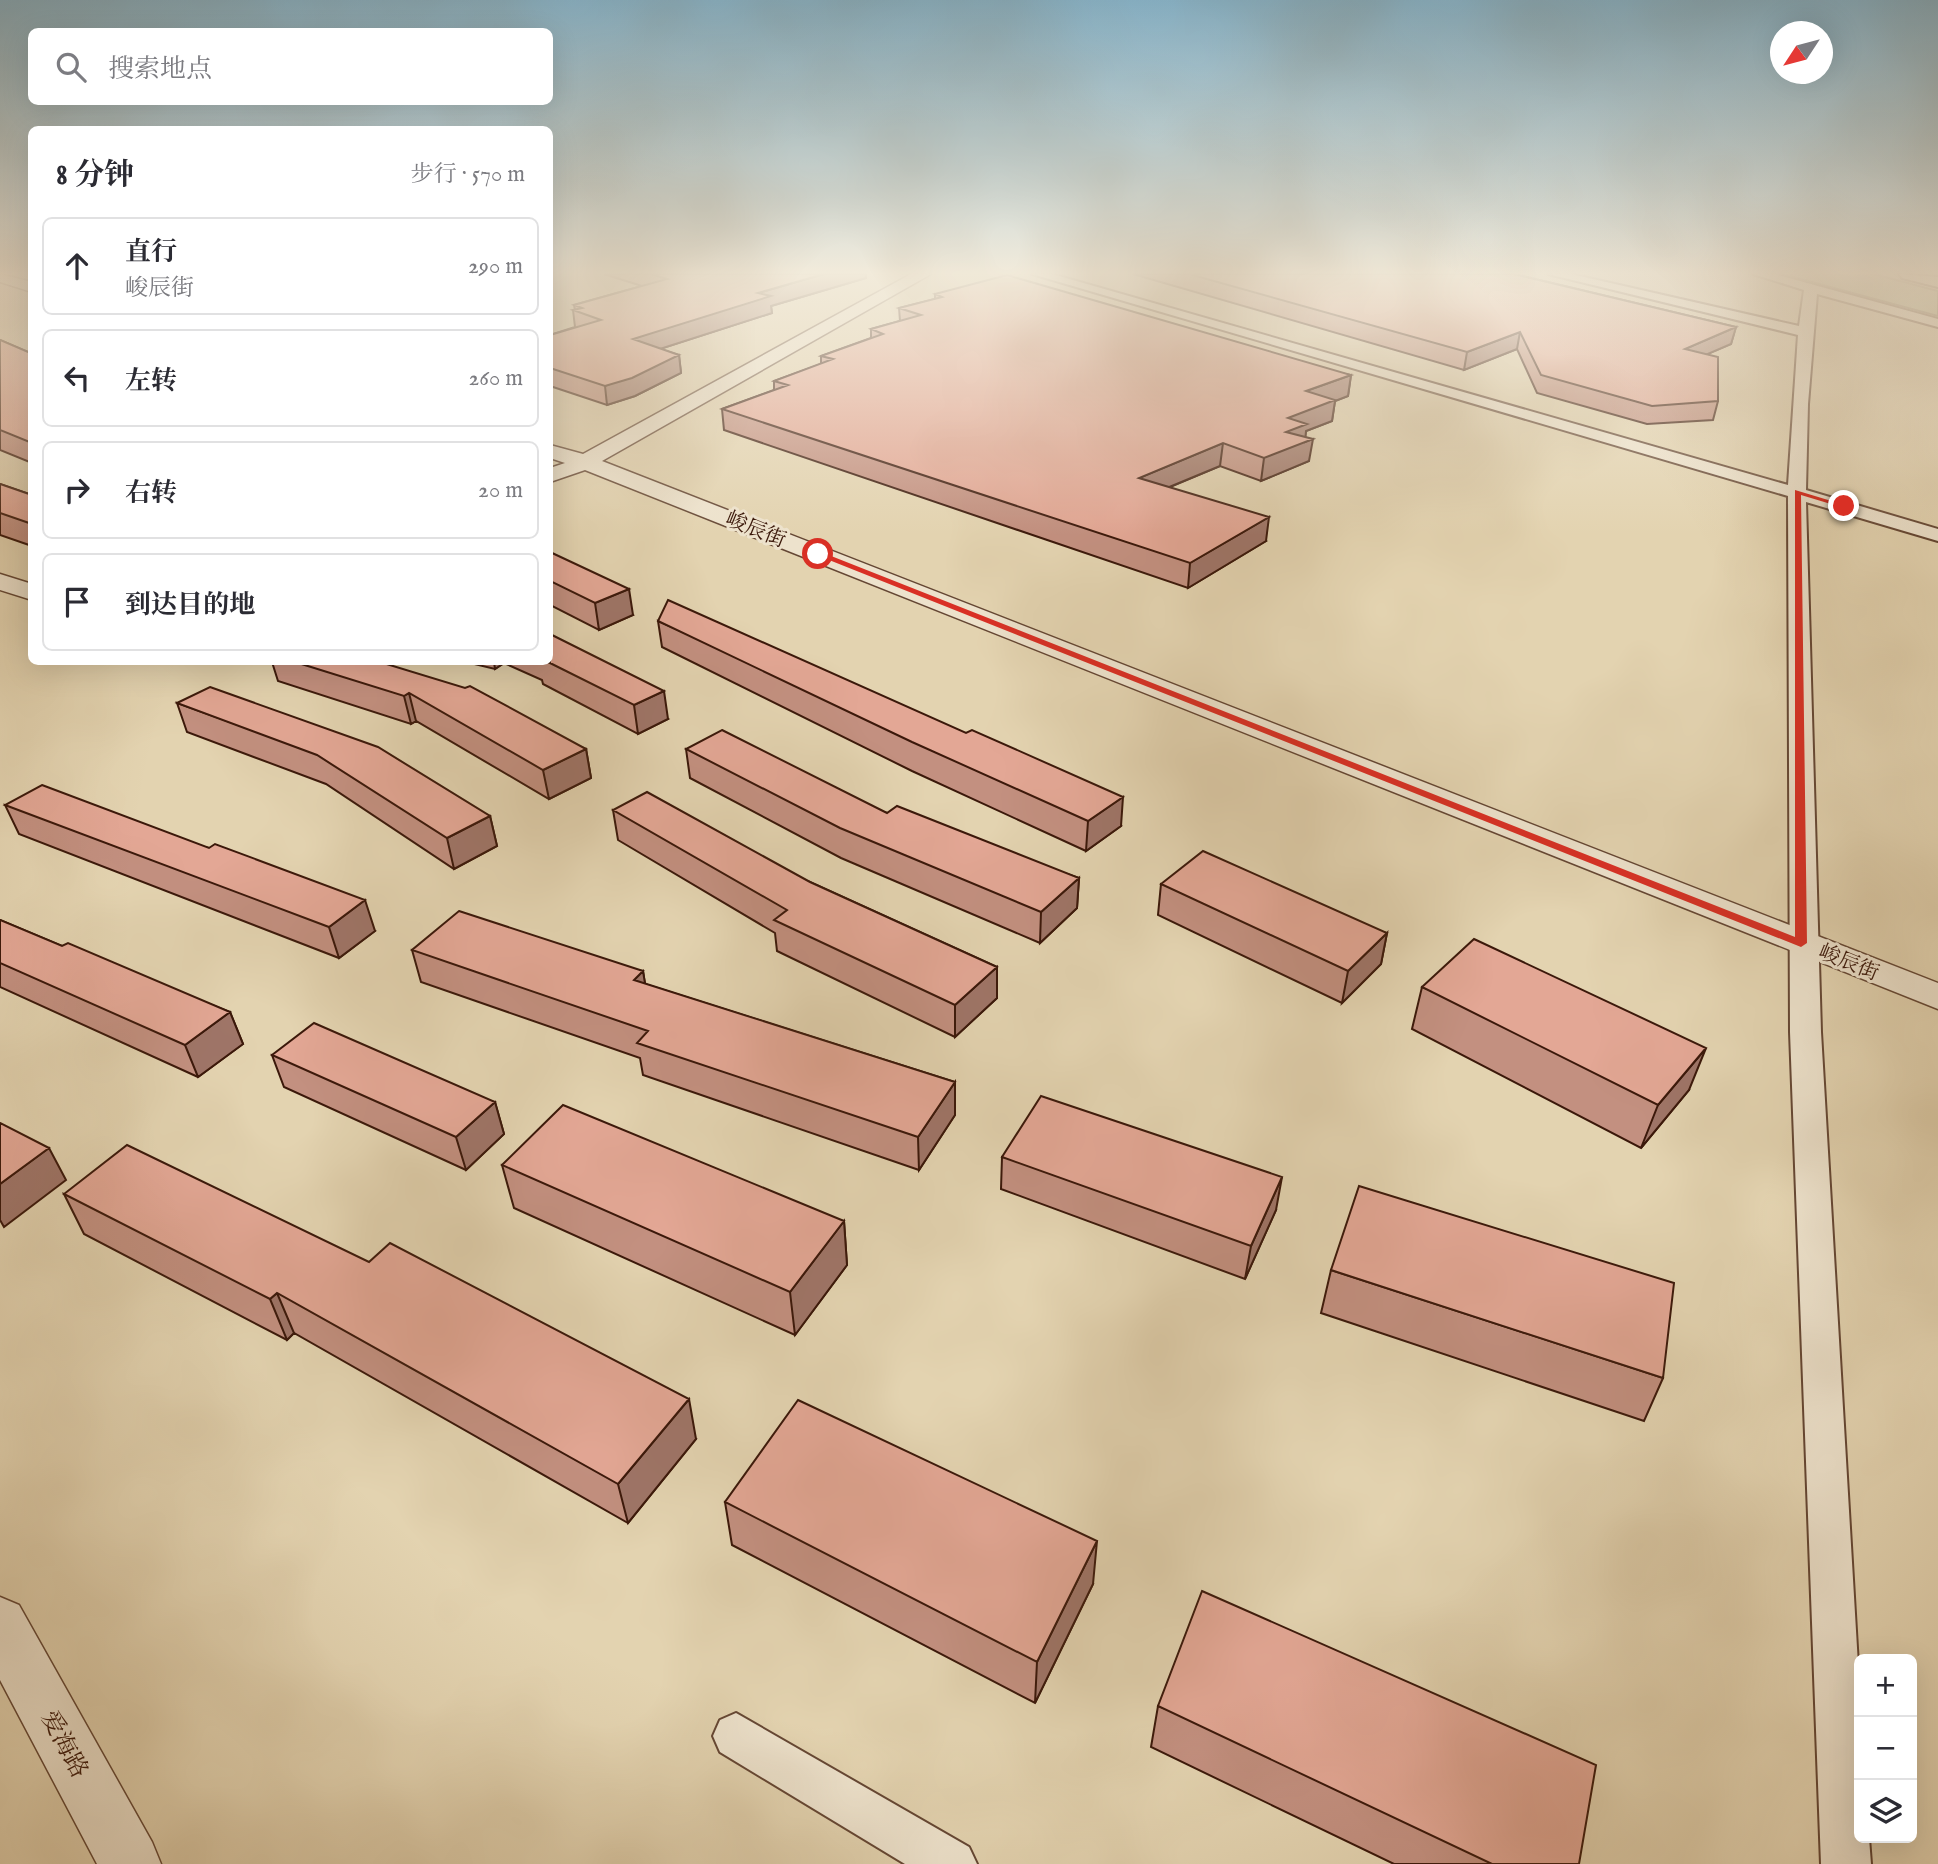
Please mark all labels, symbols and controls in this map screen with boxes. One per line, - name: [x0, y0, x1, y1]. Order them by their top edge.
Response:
- north arrow: [1770, 21, 1833, 84]
- search box: [28, 28, 553, 105]
- icon: search: [52, 48, 90, 86]
- text: 搜索地点: [108, 53, 212, 86]
- text: 8 分钟: [56, 157, 134, 195]
- text: 步行 · 570 m: [411, 160, 525, 189]
- text: 直行: [125, 236, 177, 269]
- icon: ahead: [58, 247, 96, 285]
- text: 290 m: [468, 252, 523, 281]
- text: 峻辰街: [125, 274, 194, 303]
- icon: left: [58, 359, 96, 397]
- text: 260 m: [468, 364, 523, 393]
- text: 左转: [125, 365, 177, 398]
- icon: right: [58, 471, 96, 509]
- text: 20 m: [478, 476, 523, 505]
- text: 右转: [125, 477, 177, 510]
- route end: [1828, 490, 1859, 521]
- street label: 峻辰街: [721, 506, 790, 555]
- route start: [802, 538, 833, 569]
- icon: arrive: [58, 583, 96, 621]
- text: 到达目的地: [125, 589, 255, 622]
- street label: 峻辰街: [1814, 939, 1883, 988]
- map controls: [1854, 1654, 1917, 1843]
- button: +: [1854, 1654, 1917, 1717]
- street label: 爱海路: [33, 1706, 94, 1784]
- button: −: [1854, 1717, 1917, 1780]
- button: layers: [1854, 1780, 1917, 1843]

